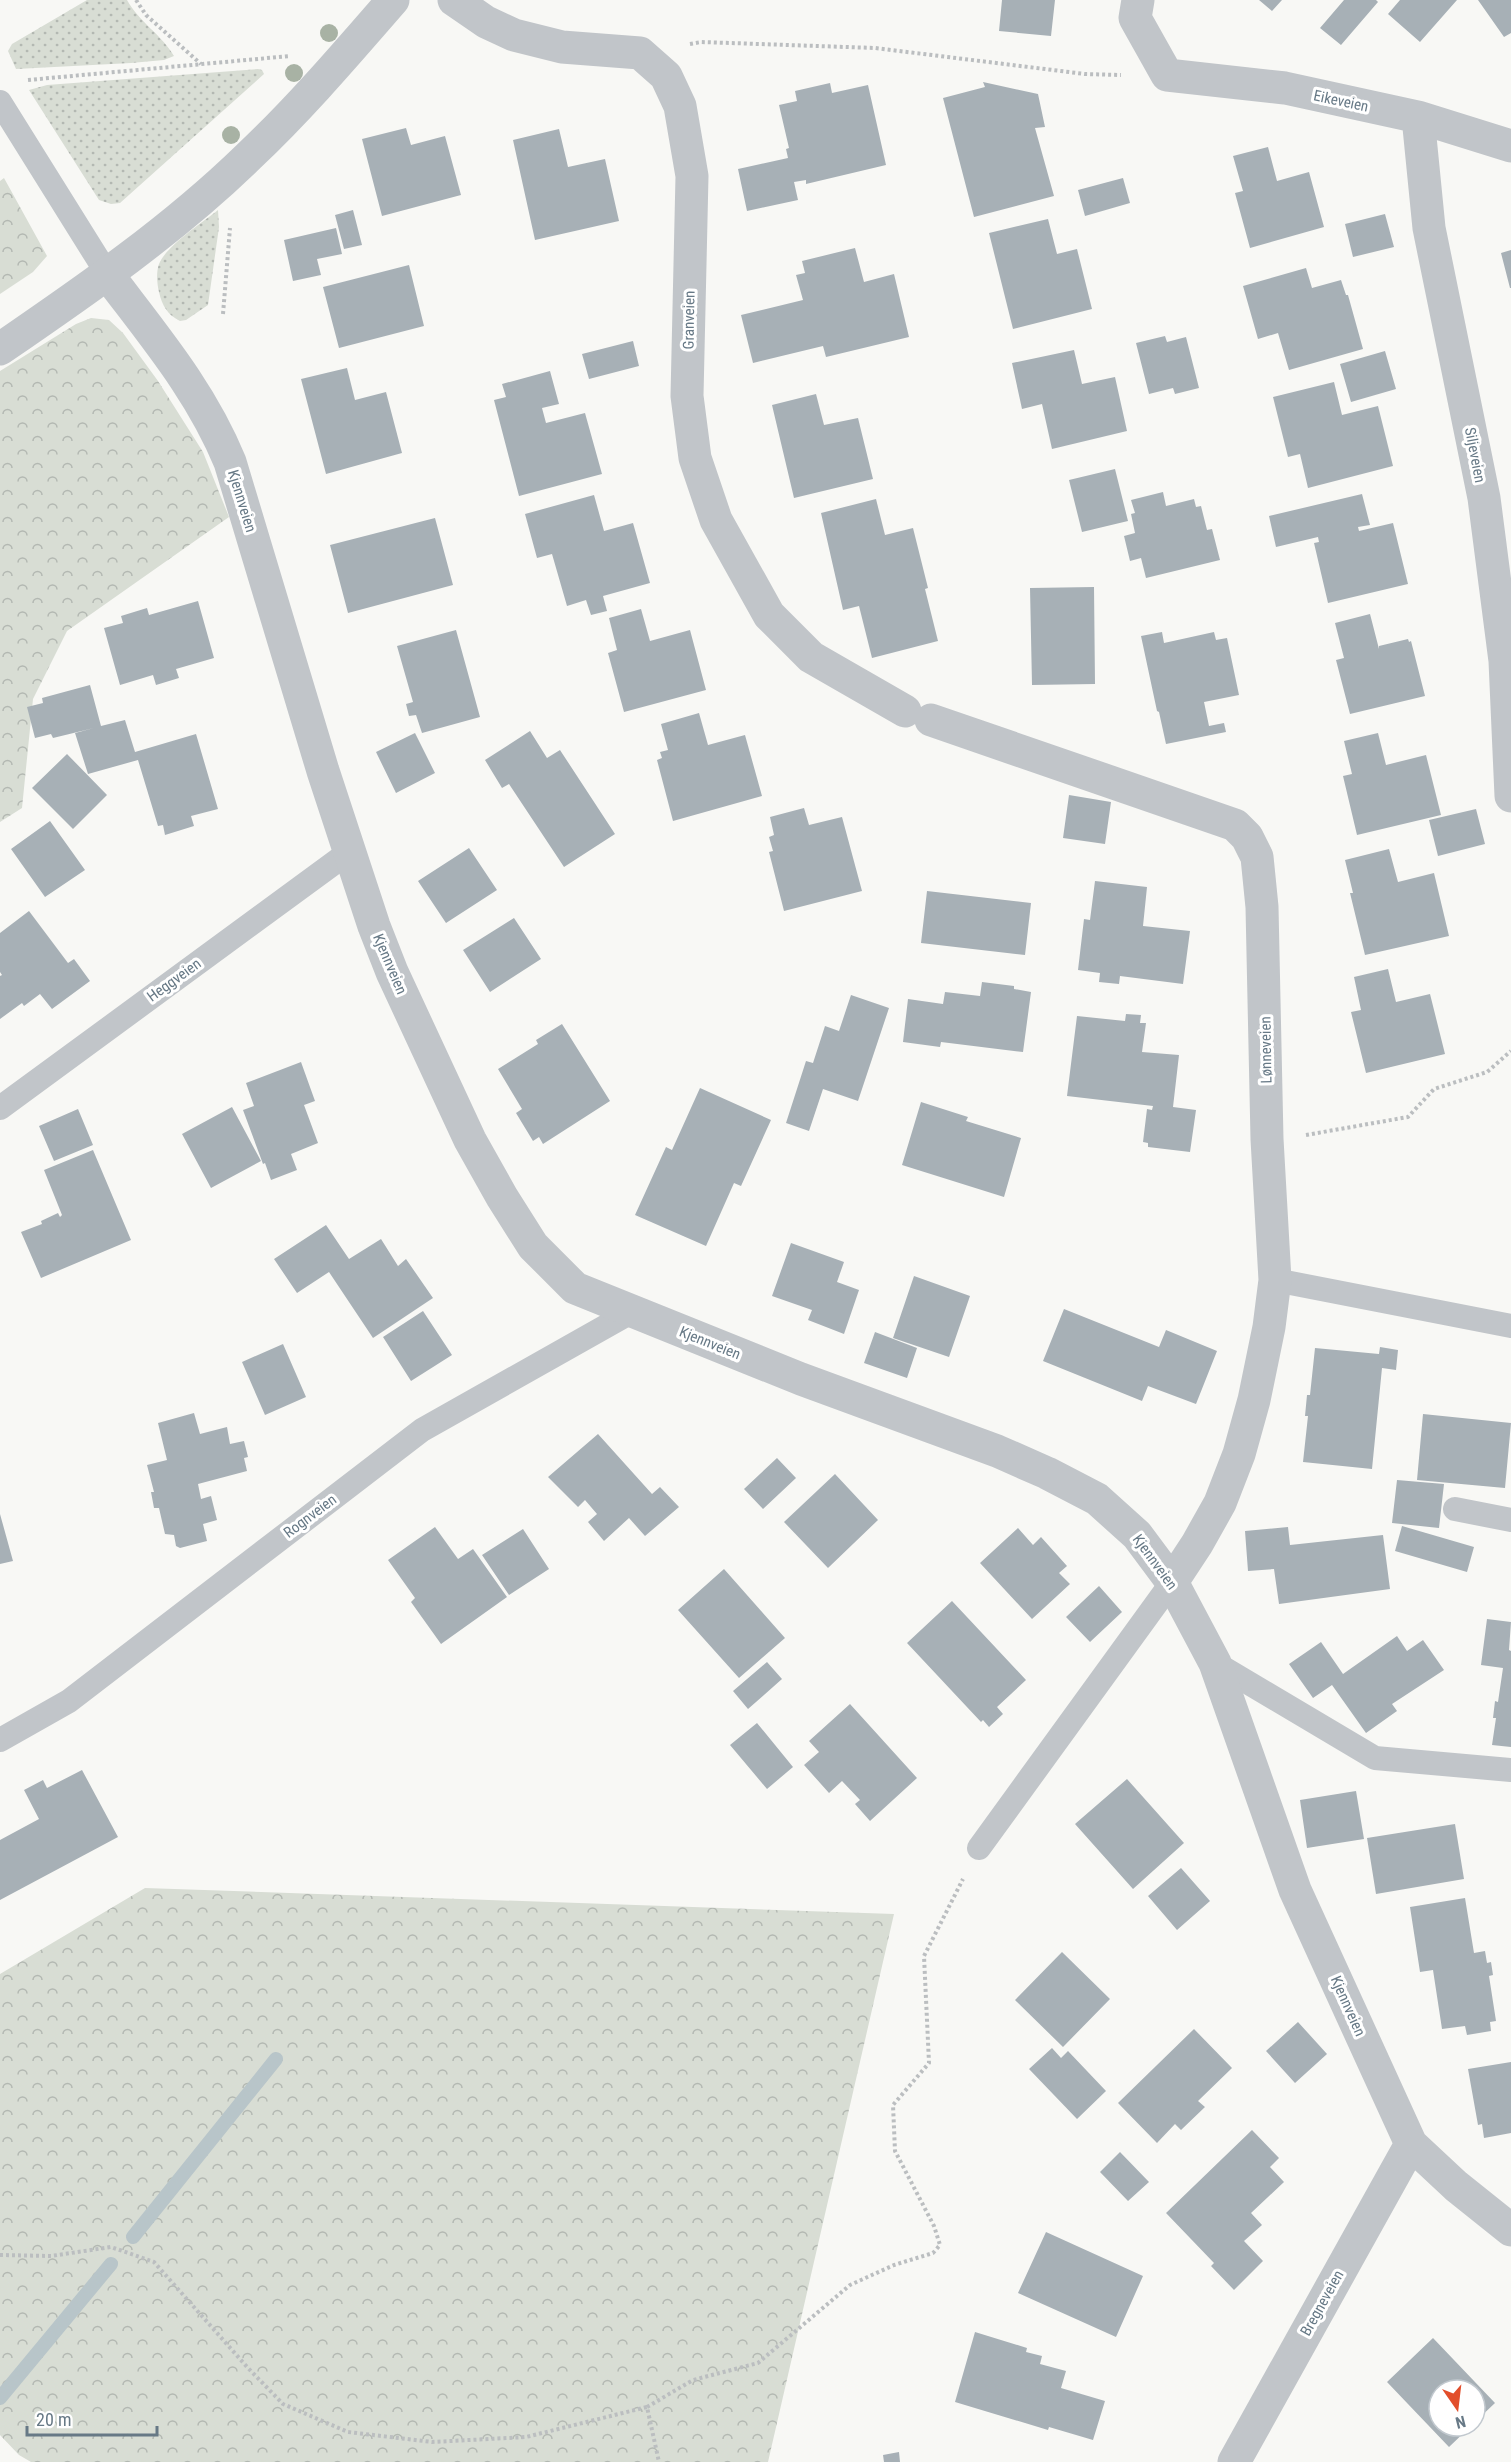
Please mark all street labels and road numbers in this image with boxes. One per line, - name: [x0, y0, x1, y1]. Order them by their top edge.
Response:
- street label: Eikeveien: [1312, 86, 1370, 116]
- street label: Granveien: [679, 291, 699, 349]
- street label: Siljeveien: [1461, 426, 1489, 484]
- street label: Kjennveien: [224, 468, 260, 534]
- street label: Kjennveien: [369, 931, 411, 997]
- street label: Heggveien: [144, 954, 204, 1006]
- street label: Lønneveien: [1256, 1016, 1276, 1084]
- street label: Kjennveien: [677, 1323, 743, 1363]
- street label: Rognveien: [280, 1490, 340, 1542]
- street label: Kjennveien: [1129, 1531, 1181, 1593]
- street label: Kjennveien: [1327, 1973, 1369, 2039]
- street label: Bregneveien: [1297, 2267, 1347, 2339]

